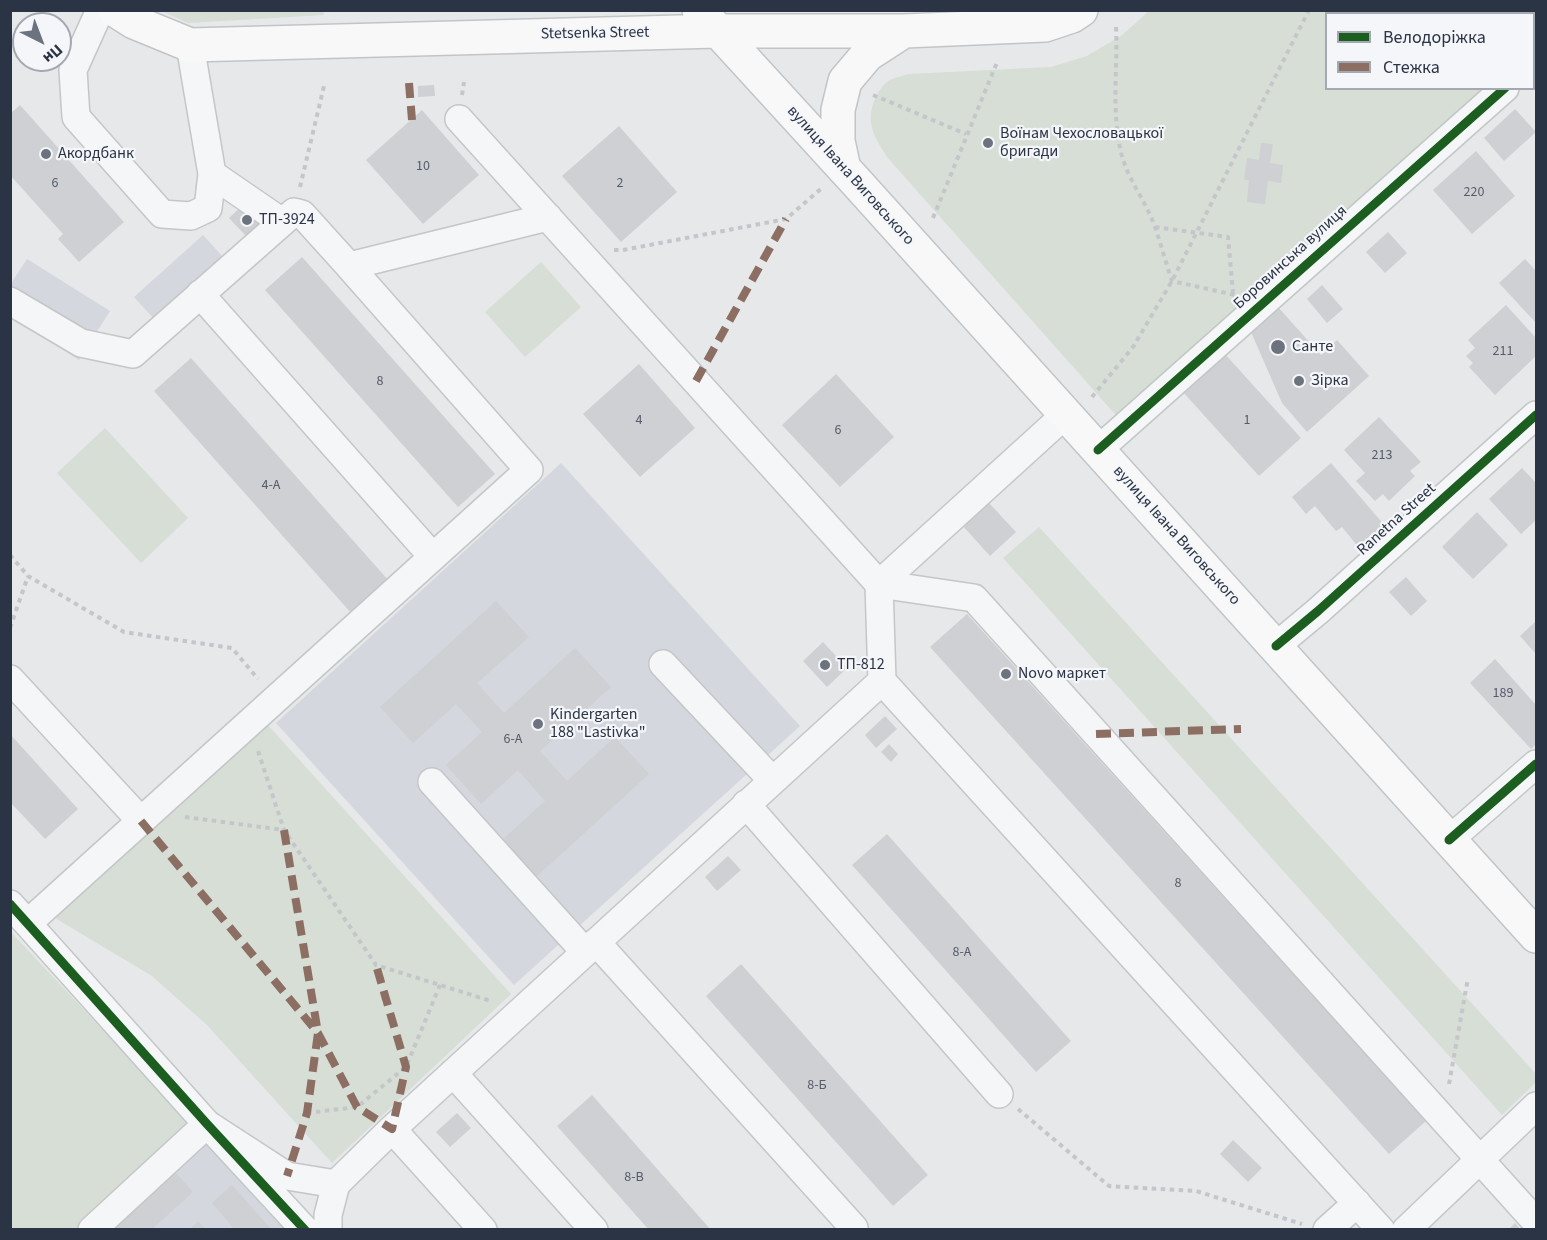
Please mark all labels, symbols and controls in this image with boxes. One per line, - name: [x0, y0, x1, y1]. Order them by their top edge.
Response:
- north arrow: [12, 12, 72, 72]
- legend: [1325, 12, 1535, 90]
- street label: Stetsenka Street: [540, 23, 650, 45]
- text: Велодоріжка: [1383, 25, 1486, 50]
- text: Пн: [38, 39, 67, 69]
- text: Стежка: [1383, 55, 1440, 80]
- street label: вулиця Івана Виговського: [782, 102, 918, 250]
- place label: Воїнам Чехословацької бригади: [1000, 124, 1163, 162]
- marker: Воїнам Чехословацької бригади: [981, 136, 995, 150]
- place label: Акордбанк: [58, 144, 134, 164]
- marker: Акордбанк: [39, 147, 53, 161]
- house number: 10: [416, 159, 430, 175]
- house number: 6: [52, 176, 58, 192]
- house number: 2: [617, 176, 623, 192]
- house number: 220: [1464, 185, 1484, 201]
- street label: Боровинська вулиця: [1230, 202, 1352, 314]
- place label: ТП-3924: [259, 210, 315, 230]
- marker: ТП-3924: [240, 213, 254, 227]
- place label: Санте: [1292, 337, 1333, 357]
- marker: Санте: [1269, 338, 1287, 356]
- house number: 211: [1493, 344, 1513, 360]
- place label: Зірка: [1311, 371, 1348, 391]
- house number: 8: [377, 374, 383, 390]
- marker: Зірка: [1292, 374, 1306, 388]
- house number: 4: [636, 413, 642, 429]
- house number: 1: [1244, 413, 1250, 429]
- house number: 6: [835, 423, 841, 439]
- house number: 213: [1372, 448, 1392, 464]
- street label: вулиця Івана Виговського: [1108, 462, 1244, 610]
- house number: 4-А: [262, 478, 280, 494]
- street label: Ranetna Street: [1354, 480, 1440, 560]
- place label: ТП-812: [837, 655, 885, 675]
- marker: ТП-812: [818, 658, 832, 672]
- place label: Novo маркет: [1018, 664, 1106, 684]
- marker: Novo маркет: [999, 667, 1013, 681]
- house number: 189: [1493, 686, 1513, 702]
- place label: Kindergarten 188 "Lastivka": [550, 705, 646, 743]
- marker: Kindergarten 188 "Lastivka": [531, 717, 545, 731]
- house number: 6-А: [504, 732, 522, 748]
- house number: 8: [1175, 876, 1181, 892]
- house number: 8-А: [953, 945, 971, 961]
- house number: 8-Б: [807, 1078, 827, 1094]
- house number: 8-В: [624, 1170, 644, 1186]

